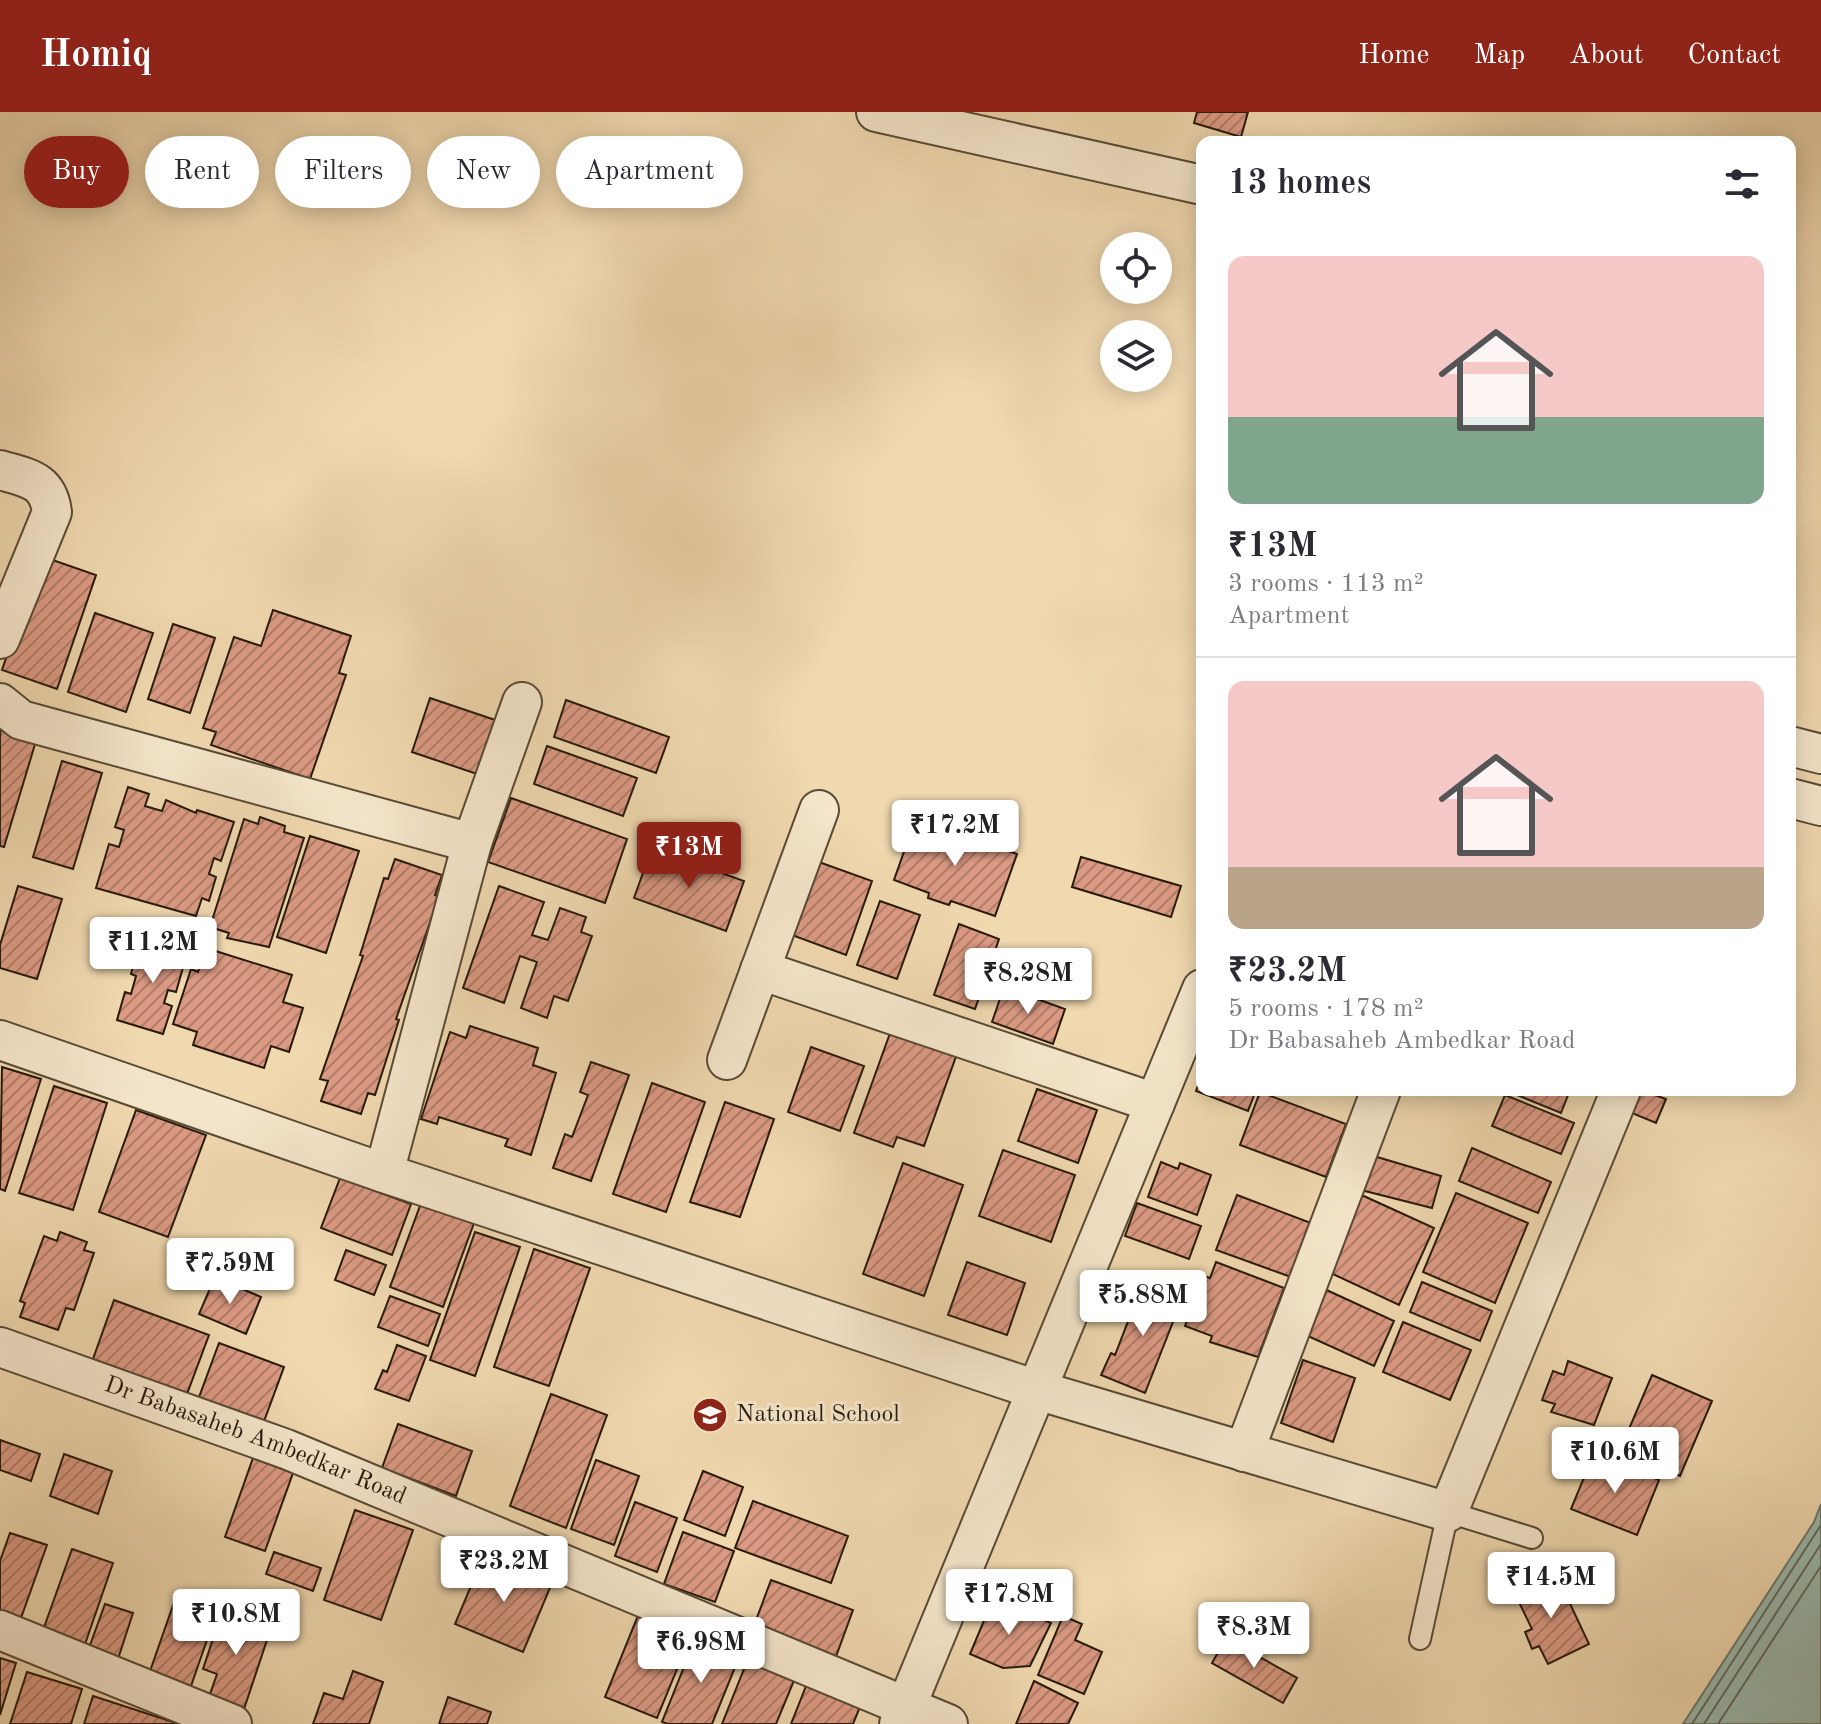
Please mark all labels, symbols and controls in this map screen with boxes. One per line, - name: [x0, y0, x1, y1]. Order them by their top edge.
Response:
- text: Homiq: [40, 37, 152, 75]
- text: Home: [1358, 42, 1429, 70]
- text: Map: [1473, 42, 1525, 70]
- text: About: [1569, 42, 1644, 70]
- text: Contact: [1688, 42, 1781, 70]
- chip: Buy: [24, 136, 129, 208]
- chip: Rent: [145, 136, 259, 208]
- chip: Filters: [275, 136, 411, 208]
- chip: New: [427, 136, 540, 208]
- chip: Apartment: [556, 136, 743, 208]
- icon: filters: [1720, 162, 1764, 206]
- text: 13 homes: [1228, 167, 1371, 201]
- map controls: [1100, 232, 1172, 392]
- button: locate: [1100, 232, 1172, 304]
- icon: home: [1424, 308, 1568, 452]
- button: layers: [1100, 320, 1172, 392]
- text: ₹13M: [1228, 530, 1317, 564]
- text: 3 rooms · 113 m²: [1228, 571, 1424, 597]
- text: Apartment: [1228, 603, 1350, 629]
- icon: home: [1424, 733, 1568, 877]
- pin: ₹17.2M: [890, 800, 1020, 868]
- text: ₹17.2M: [910, 813, 1000, 839]
- pin: ₹13M: [642, 822, 736, 890]
- text: ₹13M: [655, 835, 723, 861]
- pin: ₹11.2M: [88, 917, 218, 985]
- text: ₹11.2M: [108, 930, 198, 956]
- pin: ₹8.28M: [963, 948, 1093, 1016]
- text: ₹23.2M: [1228, 955, 1346, 989]
- text: ₹8.28M: [983, 961, 1073, 987]
- text: 5 rooms · 178 m²: [1228, 996, 1424, 1022]
- text: Dr Babasaheb Ambedkar Road: [1228, 1028, 1576, 1054]
- pin: ₹7.59M: [165, 1238, 295, 1306]
- text: ₹7.59M: [185, 1251, 275, 1277]
- pin: ₹5.88M: [1078, 1270, 1208, 1338]
- text: ₹5.88M: [1098, 1283, 1188, 1309]
- street label: Dr Babasaheb Ambedkar Road: [101, 1373, 410, 1510]
- school or university icon: National School: [691, 1396, 729, 1434]
- place label: National School: [736, 1403, 900, 1427]
- pin: ₹10.6M: [1550, 1427, 1680, 1495]
- text: ₹10.6M: [1570, 1440, 1660, 1466]
- pin: ₹23.2M: [439, 1536, 569, 1604]
- text: ₹23.2M: [459, 1549, 549, 1575]
- pin: ₹14.5M: [1486, 1552, 1616, 1620]
- text: ₹14.5M: [1506, 1565, 1596, 1591]
- pin: ₹17.8M: [944, 1569, 1074, 1637]
- text: ₹17.8M: [964, 1582, 1054, 1608]
- pin: ₹10.8M: [171, 1589, 301, 1657]
- text: ₹10.8M: [191, 1602, 281, 1628]
- pin: ₹8.3M: [1198, 1602, 1310, 1670]
- text: ₹8.3M: [1216, 1615, 1292, 1641]
- pin: ₹6.98M: [636, 1617, 766, 1685]
- text: ₹6.98M: [656, 1630, 746, 1656]

